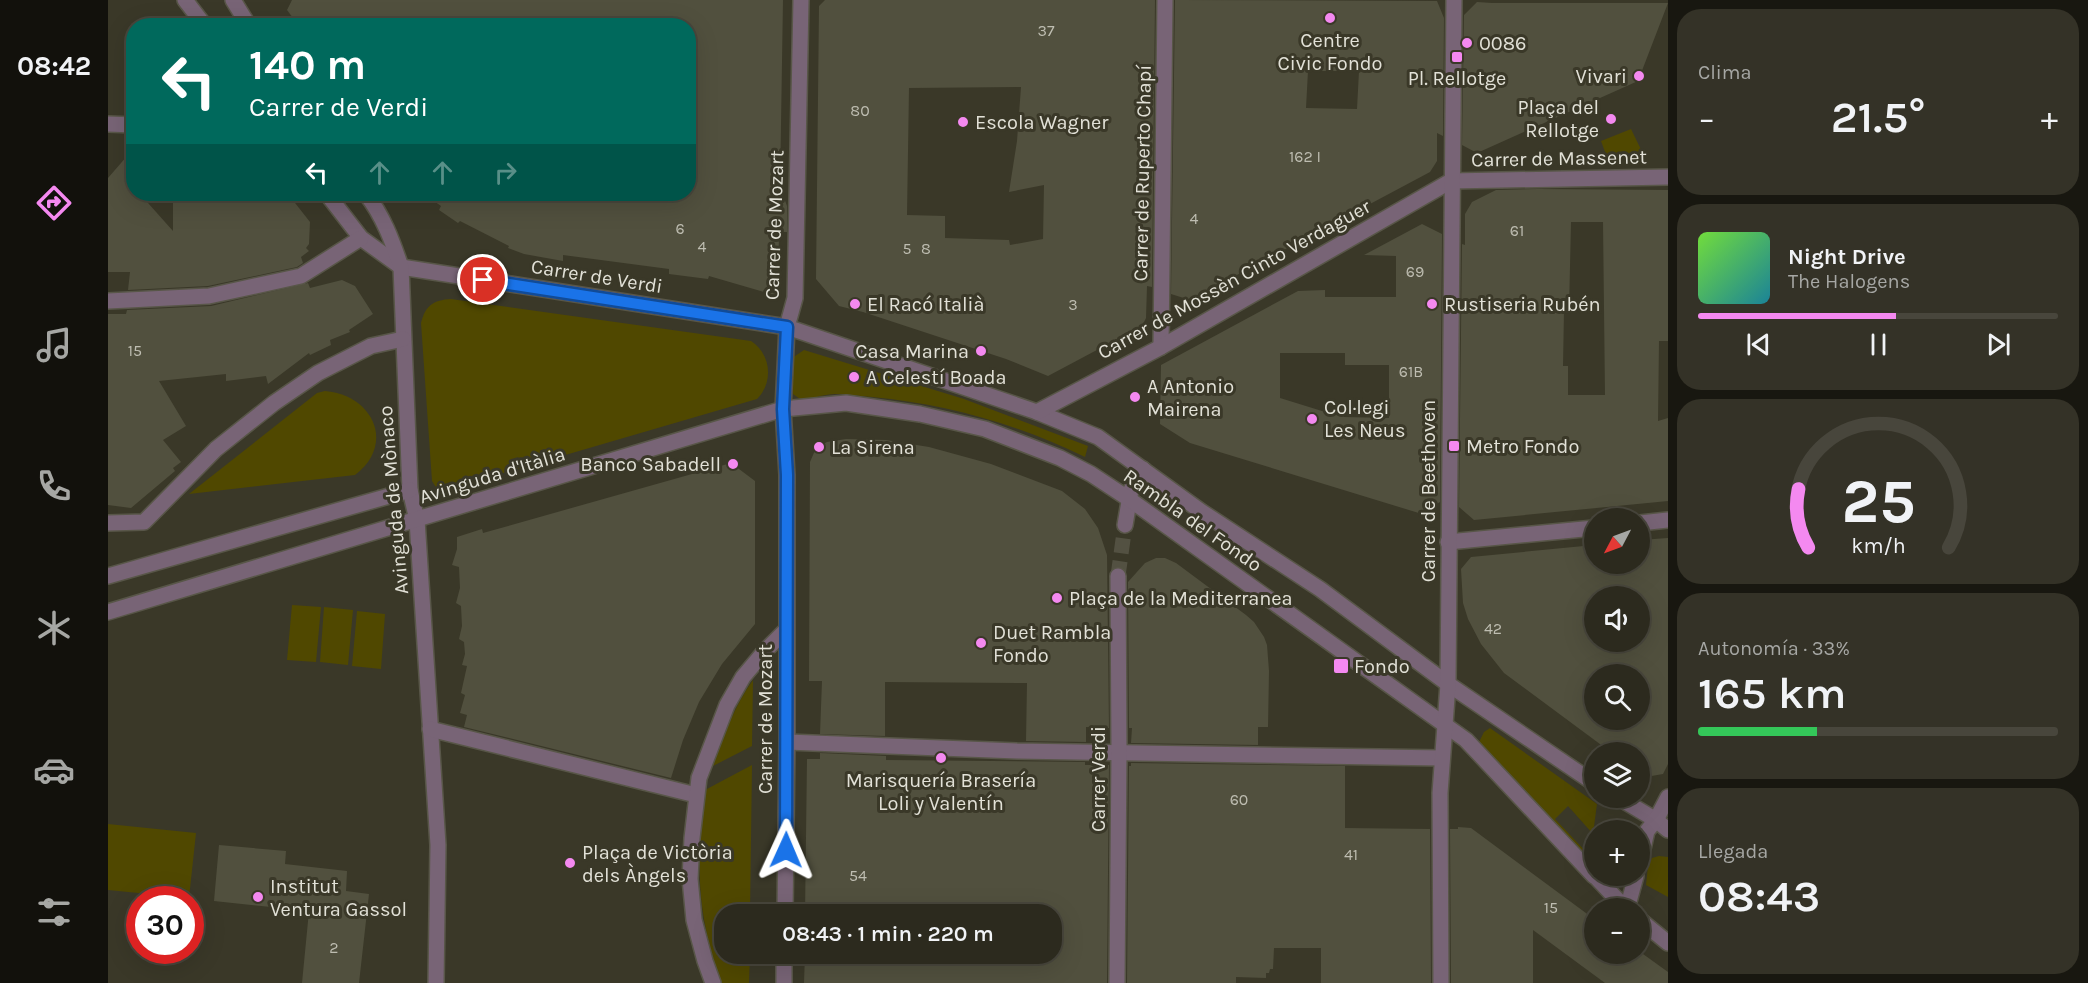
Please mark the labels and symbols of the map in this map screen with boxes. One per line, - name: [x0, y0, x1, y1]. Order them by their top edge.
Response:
- marker: Centre Civic Fondo: [1323, 11, 1337, 25]
- house number: 37: [1038, 21, 1055, 40]
- place label: Centre Civic Fondo: [1278, 29, 1383, 75]
- place label: 0086: [1479, 32, 1526, 55]
- marker: 0086: [1460, 36, 1474, 50]
- marker: Pl. Rellotge: [1450, 50, 1464, 64]
- street label: Carrer de Ruperto Chapí: [1129, 64, 1156, 281]
- place label: Vivari: [1576, 65, 1627, 88]
- place label: Pl. Rellotge: [1408, 67, 1506, 90]
- marker: Vivari: [1632, 69, 1646, 83]
- place label: Plaça del Rellotge: [1518, 96, 1599, 142]
- house number: 80: [850, 101, 870, 120]
- place label: Escola Wagner: [975, 111, 1109, 134]
- marker: Plaça del Rellotge: [1604, 112, 1618, 126]
- marker: Escola Wagner: [956, 115, 970, 129]
- street label: Carrer de Massenet: [1471, 145, 1648, 172]
- house number: 162 I: [1289, 147, 1321, 166]
- street label: Carrer de Mozart: [760, 149, 789, 300]
- street label: Carrer de Mossèn Cinto Verdaguer: [1094, 194, 1375, 364]
- house number: 4: [1190, 209, 1199, 228]
- house number: 6: [675, 219, 685, 238]
- house number: 61: [1510, 221, 1524, 240]
- house number: 4: [698, 237, 707, 256]
- house number: 5: [902, 239, 912, 258]
- house number: 8: [921, 239, 931, 258]
- pin: [457, 254, 508, 305]
- street label: Carrer de Verdi: [530, 255, 664, 298]
- house number: 69: [1406, 262, 1424, 281]
- place label: El Racó Italià: [867, 293, 985, 316]
- place label: Rustiseria Rubén: [1444, 293, 1601, 316]
- house number: 3: [1068, 295, 1078, 314]
- marker: El Racó Italià: [848, 297, 862, 311]
- marker: Rustiseria Rubén: [1425, 297, 1439, 311]
- place label: Casa Marina: [855, 340, 969, 363]
- house number: 15: [128, 341, 142, 360]
- marker: Casa Marina: [974, 344, 988, 358]
- house number: 61B: [1399, 362, 1423, 381]
- place label: A Celestí Boada: [866, 366, 1007, 389]
- marker: A Celestí Boada: [847, 370, 861, 384]
- place label: A Antonio Mairena: [1147, 375, 1234, 421]
- marker: A Antonio Mairena: [1128, 390, 1142, 404]
- place label: Col·legi Les Neus: [1324, 396, 1405, 442]
- street label: Carrer de Beethoven: [1417, 400, 1440, 582]
- street label: Avinguda de Mònaco: [374, 405, 413, 595]
- marker: Col·legi Les Neus: [1305, 412, 1319, 426]
- place label: Metro Fondo: [1466, 435, 1579, 458]
- place label: La Sirena: [831, 436, 915, 459]
- marker: Metro Fondo: [1447, 439, 1461, 453]
- marker: La Sirena: [812, 440, 826, 454]
- street label: Avinguda d'Itàlia: [416, 442, 568, 509]
- place label: Banco Sabadell: [580, 453, 721, 476]
- marker: Banco Sabadell: [726, 457, 740, 471]
- street label: Rambla del Fondo: [1119, 464, 1266, 577]
- north arrow: [1584, 508, 1650, 574]
- place label: Plaça de la Mediterranea: [1069, 587, 1293, 610]
- marker: Plaça de la Mediterranea: [1050, 591, 1064, 605]
- house number: 42: [1484, 619, 1502, 638]
- place label: Duet Rambla Fondo: [993, 621, 1111, 667]
- marker: Duet Rambla Fondo: [974, 636, 988, 650]
- street label: Carrer de Mozart: [754, 644, 777, 794]
- place label: Fondo: [1354, 655, 1410, 678]
- marker: Fondo: [1332, 657, 1350, 675]
- street label: Carrer Verdi: [1087, 726, 1110, 832]
- marker: Marisquería Brasería Loli y Valentín: [934, 751, 948, 765]
- place label: Marisquería Brasería Loli y Valentín: [846, 769, 1036, 815]
- house number: 60: [1230, 790, 1248, 809]
- position arrow: [754, 818, 818, 882]
- place label: Plaça de Victòria dels Àngels: [582, 841, 733, 887]
- house number: 41: [1344, 845, 1358, 864]
- marker: Plaça de Victòria dels Àngels: [563, 856, 577, 870]
- house number: 54: [849, 866, 867, 885]
- place label: Institut Ventura Gassol: [270, 875, 407, 921]
- speed limit sign: 30: [126, 886, 204, 964]
- marker: Institut Ventura Gassol: [251, 890, 265, 904]
- house number: 15: [1544, 898, 1558, 917]
- house number: 2: [329, 938, 339, 957]

